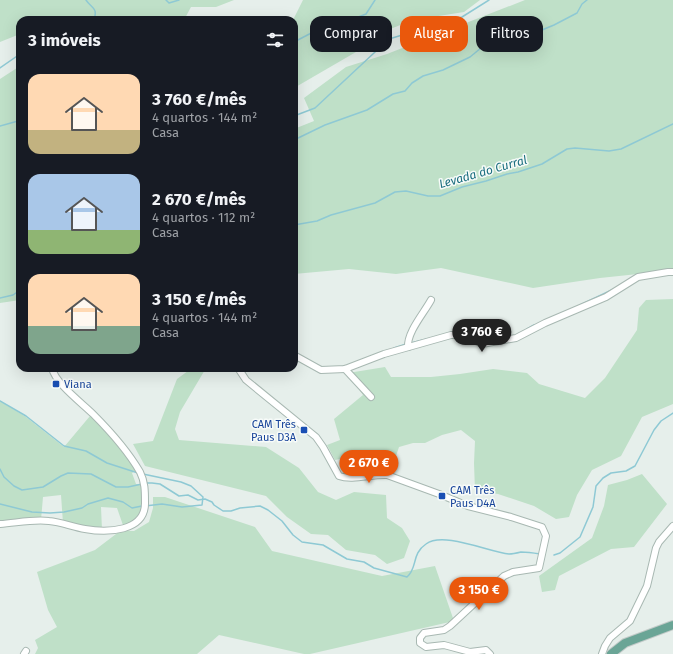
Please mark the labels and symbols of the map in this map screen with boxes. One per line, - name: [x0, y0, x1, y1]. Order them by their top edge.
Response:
- water label: Levada do Curral: [437, 153, 529, 191]
- pin: 3 760 €: [445, 319, 519, 353]
- place label: Viana: [64, 378, 92, 391]
- marker: Viana: [51, 379, 61, 389]
- place label: CAM Três Paus D3A: [251, 418, 297, 444]
- marker: CAM Três Paus D3A: [299, 425, 309, 435]
- pin: 2 670 €: [332, 450, 406, 484]
- place label: CAM Três Paus D4A: [450, 484, 496, 510]
- marker: CAM Três Paus D4A: [437, 491, 447, 501]
- pin: 3 150 €: [442, 577, 516, 611]

